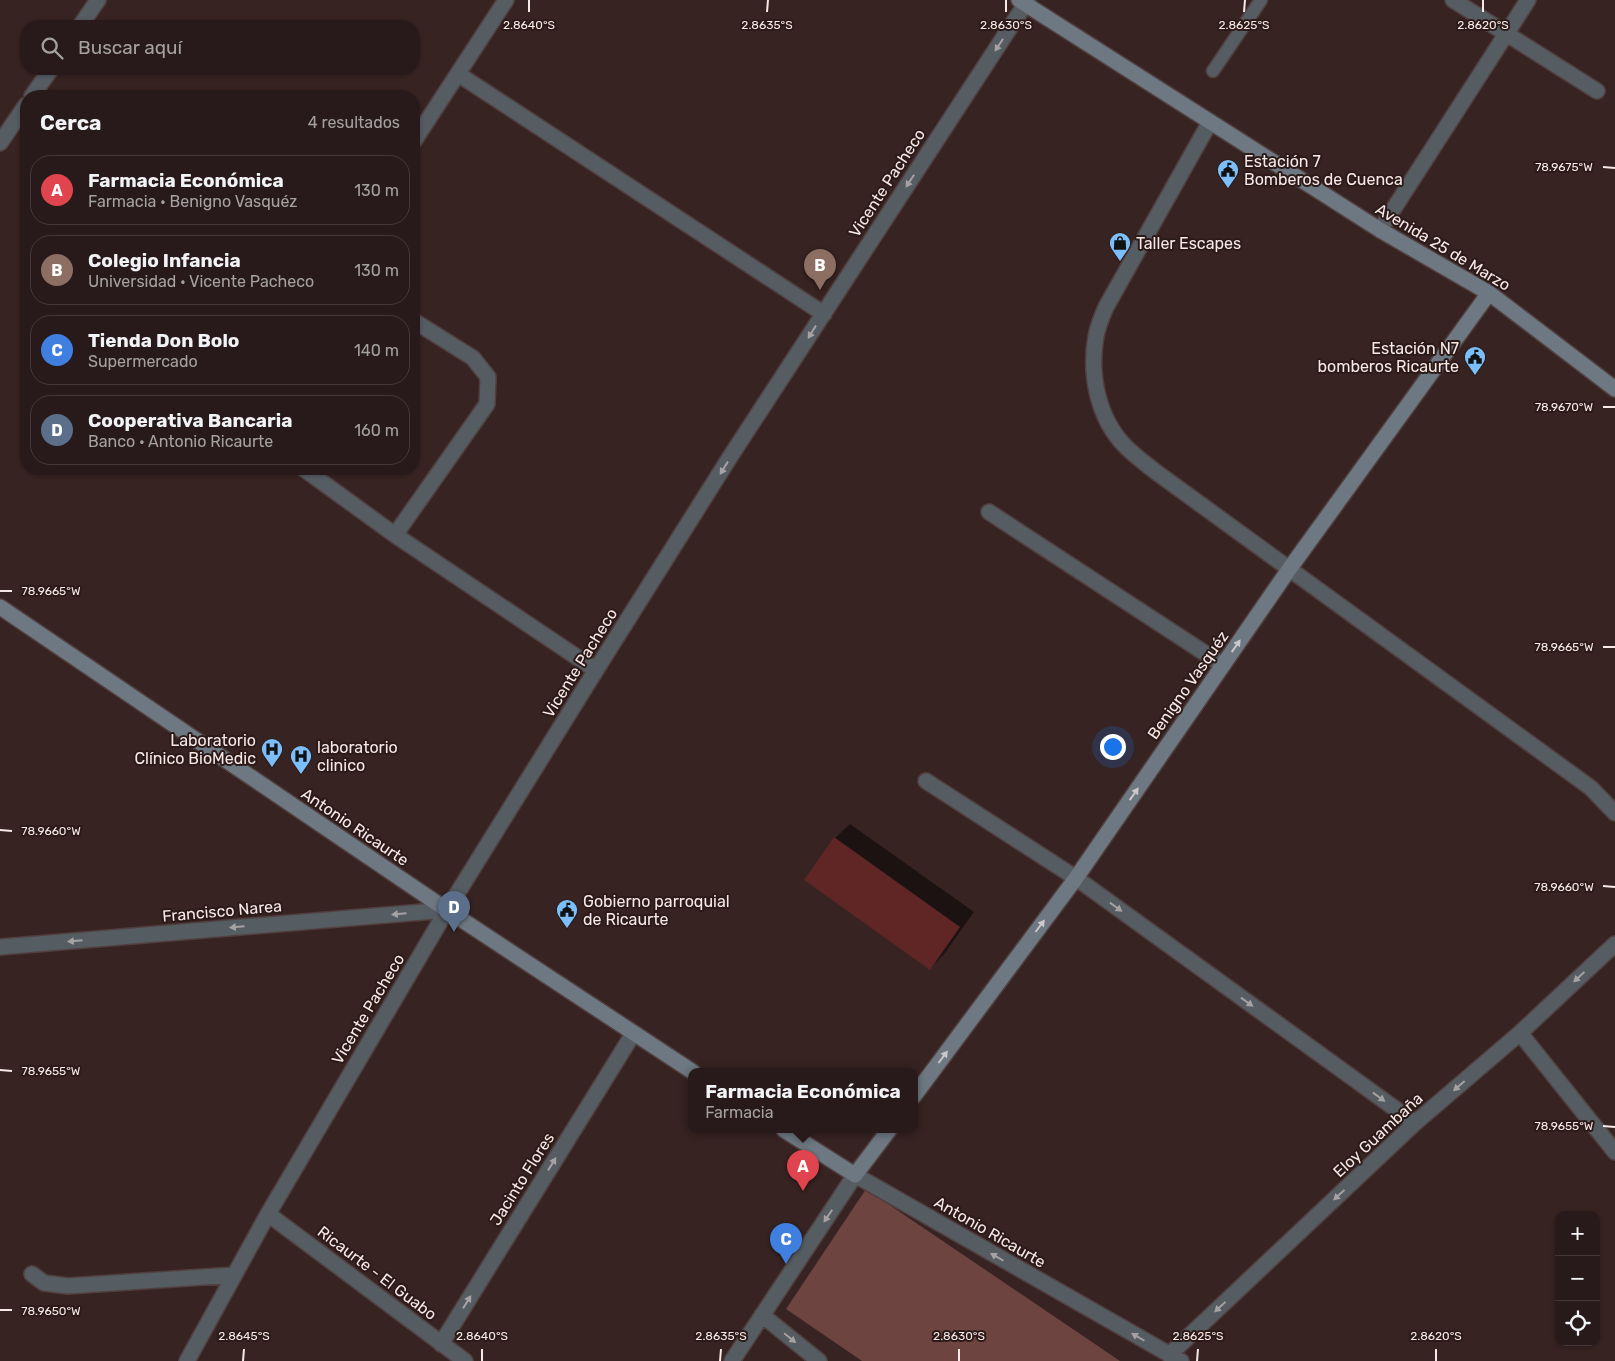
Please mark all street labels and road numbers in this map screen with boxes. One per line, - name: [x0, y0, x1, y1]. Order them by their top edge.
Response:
- street label: Vicente Pacheco: [845, 125, 929, 241]
- street label: Avenida 25 de Marzo: [1372, 199, 1514, 295]
- street label: Vicente Pacheco: [539, 605, 621, 721]
- street label: Benigno Vasquéz: [1144, 627, 1232, 743]
- street label: Antonio Ricaurte: [298, 784, 412, 870]
- street label: Francisco Narea: [161, 896, 283, 926]
- street label: Vicente Pacheco: [328, 950, 408, 1068]
- street label: Eloy Guambaña: [1329, 1089, 1427, 1181]
- street label: Jacinto Flores: [486, 1129, 558, 1229]
- street label: Antonio Ricaurte: [931, 1192, 1049, 1272]
- street label: Ricaurte - El Guabo: [314, 1222, 440, 1324]

